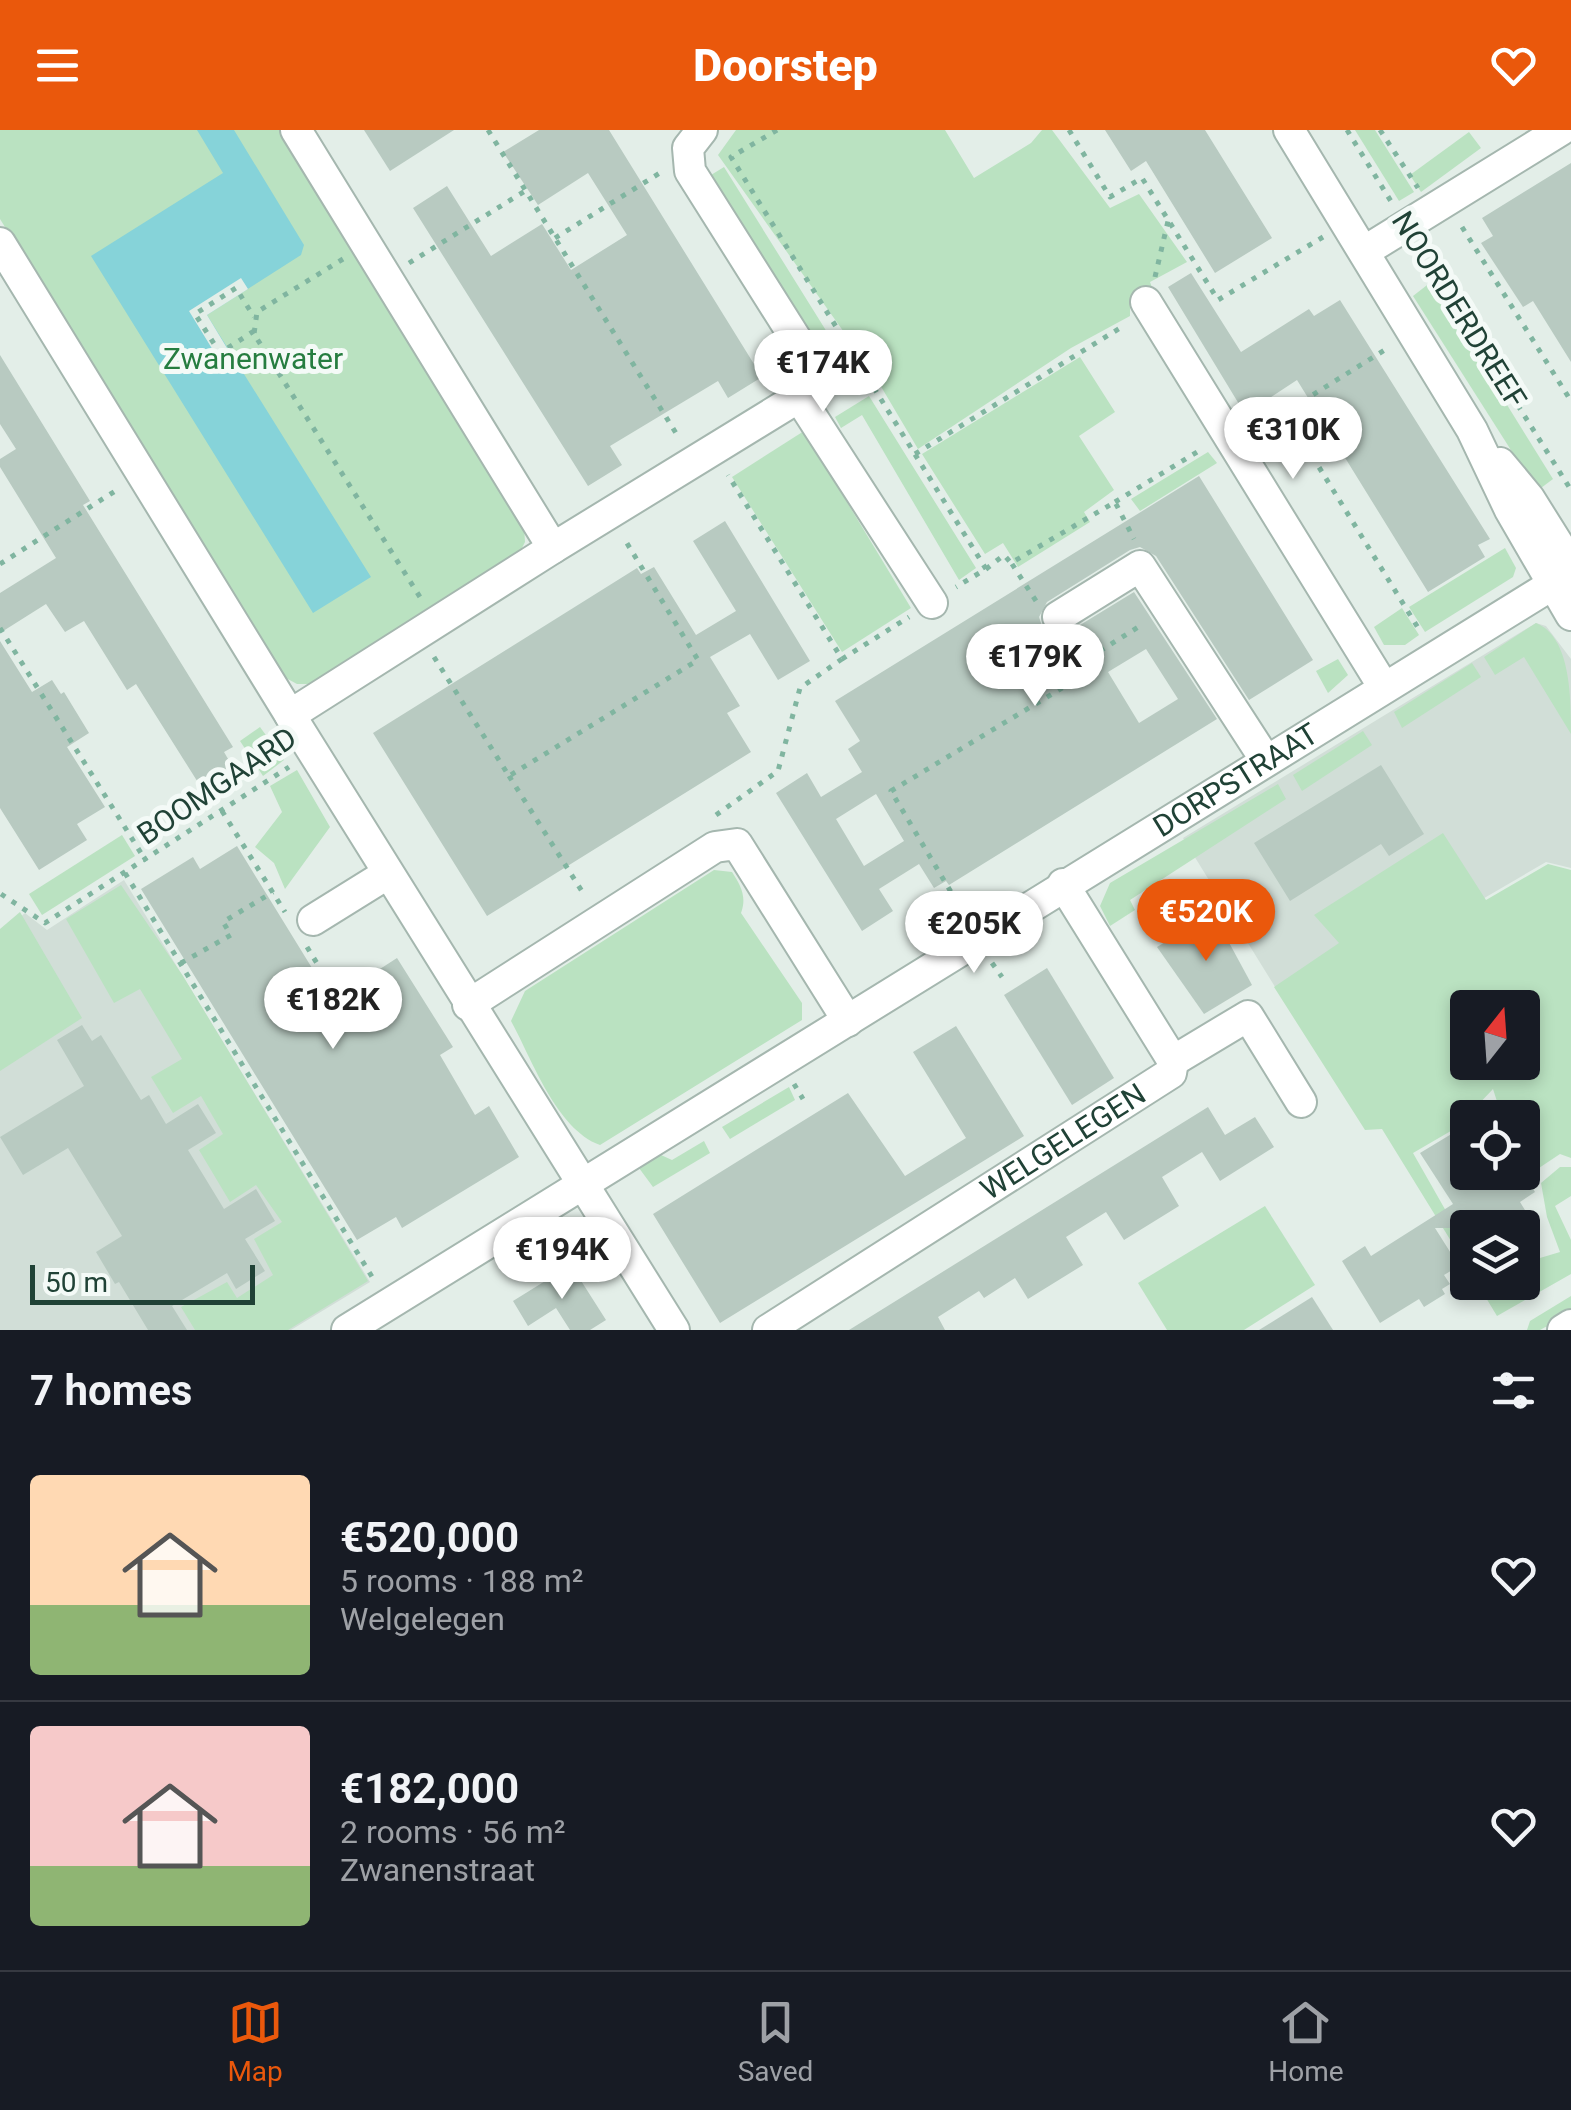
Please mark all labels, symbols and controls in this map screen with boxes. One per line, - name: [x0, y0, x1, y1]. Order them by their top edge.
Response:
- icon: menu: [30, 38, 85, 93]
- icon: heart: [1486, 38, 1541, 93]
- text: Doorstep: [693, 39, 878, 92]
- street label: NOORDERDREEF: [1385, 205, 1534, 415]
- pin: €174K: [753, 330, 893, 415]
- park label: Zwanenwater: [163, 341, 343, 376]
- text: €174K: [776, 343, 870, 381]
- pin: €310K: [1223, 397, 1363, 482]
- text: €310K: [1246, 410, 1340, 448]
- pin: €179K: [965, 624, 1105, 709]
- text: €179K: [988, 637, 1082, 675]
- street label: DORPSTRAAT: [1147, 716, 1324, 844]
- street label: BOOMGAARD: [131, 720, 303, 852]
- pin: €520K: [1136, 879, 1276, 964]
- pin: €205K: [904, 891, 1044, 976]
- text: €520K: [1159, 892, 1253, 930]
- text: €205K: [927, 904, 1021, 942]
- pin: €182K: [263, 967, 403, 1052]
- text: €182K: [286, 980, 380, 1018]
- north arrow: [1450, 990, 1540, 1080]
- map controls: [1450, 990, 1540, 1300]
- street label: WELGELEGEN: [974, 1076, 1152, 1207]
- button: locate: [1450, 1100, 1540, 1190]
- button: layers: [1450, 1210, 1540, 1300]
- pin: €194K: [492, 1217, 632, 1302]
- text: €194K: [515, 1230, 609, 1268]
- scale bar: [30, 1260, 255, 1304]
- text: 50 m: [45, 1266, 108, 1299]
- icon: filters: [1486, 1363, 1541, 1418]
- text: 7 homes: [30, 1366, 192, 1415]
- text: €520,000: [340, 1513, 519, 1562]
- icon: home: [110, 1515, 230, 1635]
- icon: heart: [1486, 1548, 1541, 1603]
- text: 5 rooms · 188 m²: [340, 1562, 583, 1600]
- text: Welgelegen: [340, 1600, 505, 1638]
- text: €182,000: [340, 1764, 519, 1813]
- icon: home: [110, 1766, 230, 1886]
- icon: heart: [1486, 1799, 1541, 1854]
- text: 2 rooms · 56 m²: [340, 1813, 565, 1851]
- text: Zwanenstraat: [340, 1851, 535, 1889]
- tab: Map: [227, 1995, 283, 2088]
- tab: Saved: [738, 1995, 813, 2088]
- tab: Home: [1268, 1995, 1344, 2088]

